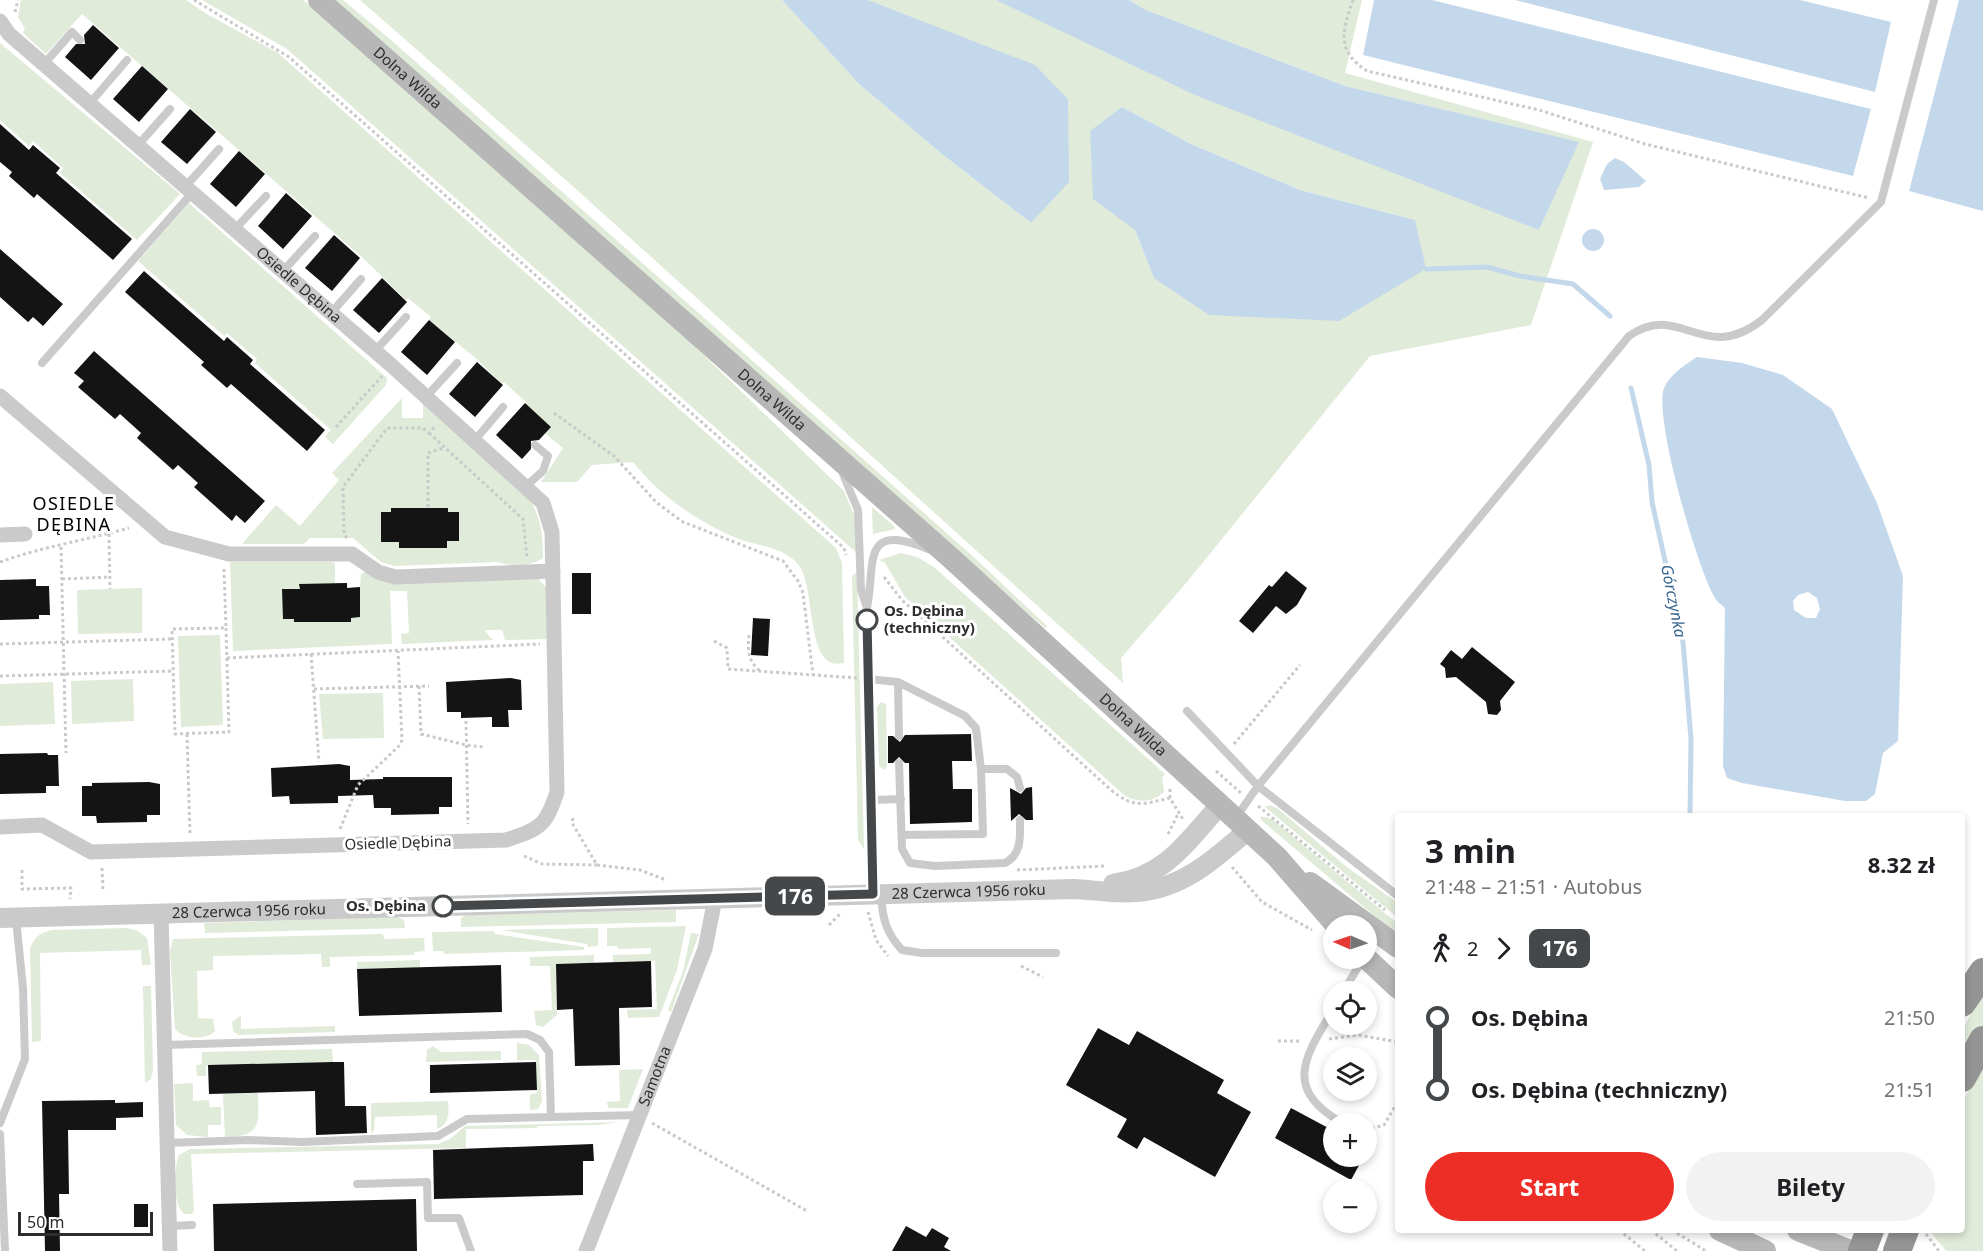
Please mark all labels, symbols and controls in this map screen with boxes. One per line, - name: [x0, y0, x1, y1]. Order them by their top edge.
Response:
- street label: Dolna Wilda: [370, 42, 447, 113]
- street label: Osiedle Dębina: [252, 242, 346, 327]
- street label: Dolna Wilda: [734, 363, 811, 435]
- district label: OSIEDLE DĘBINA: [32, 491, 116, 536]
- water label: Górczynka: [1656, 563, 1692, 639]
- place label: Os. Dębina (techniczny): [884, 600, 975, 637]
- marker: Os. Dębina (techniczny): [856, 609, 878, 631]
- street label: Dolna Wilda: [1096, 688, 1172, 760]
- text: 3 min: [1425, 828, 1516, 873]
- street label: Osiedle Dębina: [344, 830, 452, 854]
- text: 8.32 zł: [1868, 849, 1935, 879]
- text: 21:48 – 21:51 · Autobus: [1425, 873, 1642, 900]
- line badge: 176: [760, 876, 830, 916]
- street label: 28 Czerwca 1956 roku: [891, 879, 1046, 903]
- text: 176: [777, 882, 813, 910]
- place label: Os. Dębina: [346, 895, 426, 915]
- marker: Os. Dębina: [432, 895, 454, 917]
- street label: 28 Czerwca 1956 roku: [172, 898, 326, 922]
- north arrow: [1323, 915, 1377, 969]
- map controls: [1323, 915, 1377, 1233]
- icon: walk: [1425, 932, 1458, 965]
- icon: forward: [1487, 932, 1520, 965]
- text: 176: [1541, 934, 1578, 962]
- text: 2: [1467, 935, 1478, 962]
- button: locate: [1323, 981, 1377, 1035]
- text: Os. Dębina: [1471, 1002, 1588, 1032]
- text: 21:50: [1884, 1004, 1935, 1031]
- street label: Samotna: [633, 1043, 675, 1109]
- button: layers: [1323, 1047, 1377, 1101]
- text: Os. Dębina (techniczny): [1471, 1074, 1727, 1104]
- text: 21:51: [1884, 1076, 1935, 1103]
- button: +: [1323, 1113, 1377, 1167]
- button: Start: [1425, 1152, 1674, 1221]
- button: Bilety: [1686, 1152, 1935, 1221]
- button: −: [1323, 1179, 1377, 1233]
- scale bar: [18, 1209, 153, 1236]
- text: 50 m: [27, 1211, 64, 1233]

